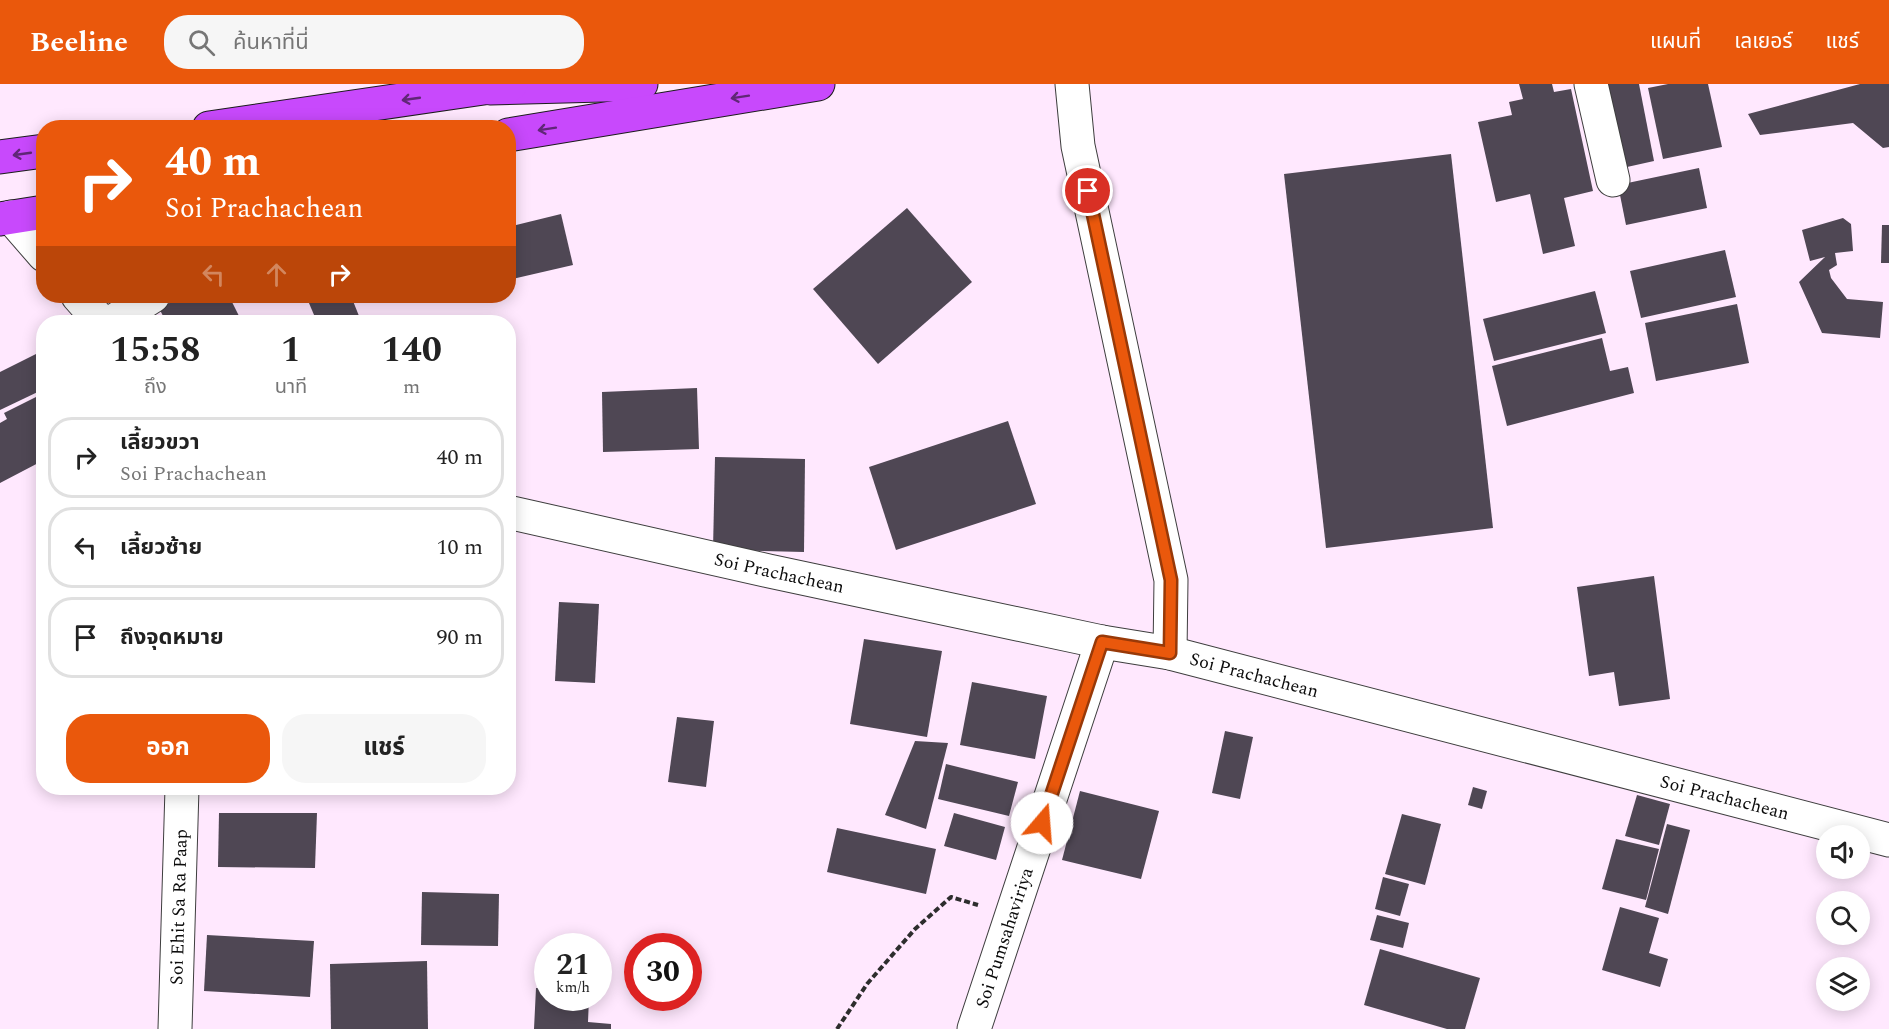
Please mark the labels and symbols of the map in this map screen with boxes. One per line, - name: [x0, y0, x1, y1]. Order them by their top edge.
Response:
- one-way arrow: [730, 92, 750, 103]
- one-way arrow: [402, 93, 422, 104]
- one-way arrow: [538, 123, 558, 134]
- one-way arrow: [12, 149, 32, 160]
- pin: [1062, 165, 1113, 216]
- street label: Soi Prachachean: [712, 546, 847, 600]
- street label: Soi Prachachean: [1187, 645, 1322, 705]
- street label: Soi Prachachean: [1657, 768, 1792, 827]
- position arrow: [1010, 791, 1074, 855]
- street label: Soi Ehit Sa Ra Paap: [163, 829, 194, 985]
- street label: Soi Pumsahaviriya: [968, 864, 1040, 1012]
- speed limit sign: 30: [624, 933, 702, 1011]

